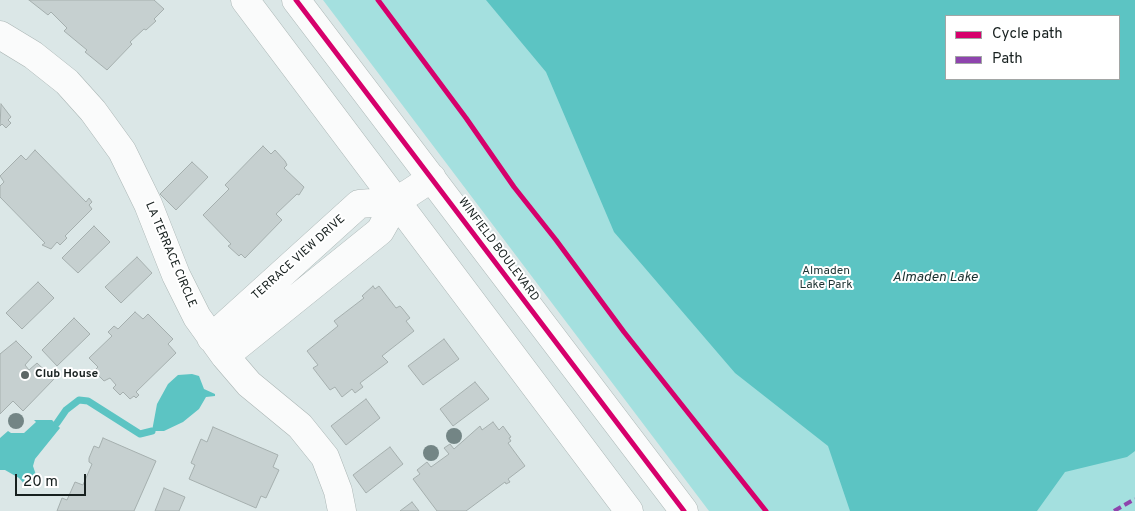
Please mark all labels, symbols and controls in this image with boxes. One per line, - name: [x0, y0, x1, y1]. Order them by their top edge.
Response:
- legend: [945, 15, 1120, 80]
- text: Cycle path: [992, 25, 1063, 44]
- text: Path: [992, 50, 1023, 69]
- street label: WINFIELD BOULEVARD: [454, 195, 542, 305]
- street label: LA TERRACE CIRCLE: [141, 200, 199, 310]
- street label: TERRACE VIEW DRIVE: [249, 212, 349, 304]
- park label: Almaden Lake Park: [799, 265, 853, 293]
- water label: Almaden Lake: [892, 270, 978, 286]
- place label: Club House: [35, 368, 98, 382]
- marker: Club House: [19, 369, 31, 381]
- scale bar: [18, 464, 89, 496]
- text: 20 m: [23, 473, 58, 492]

